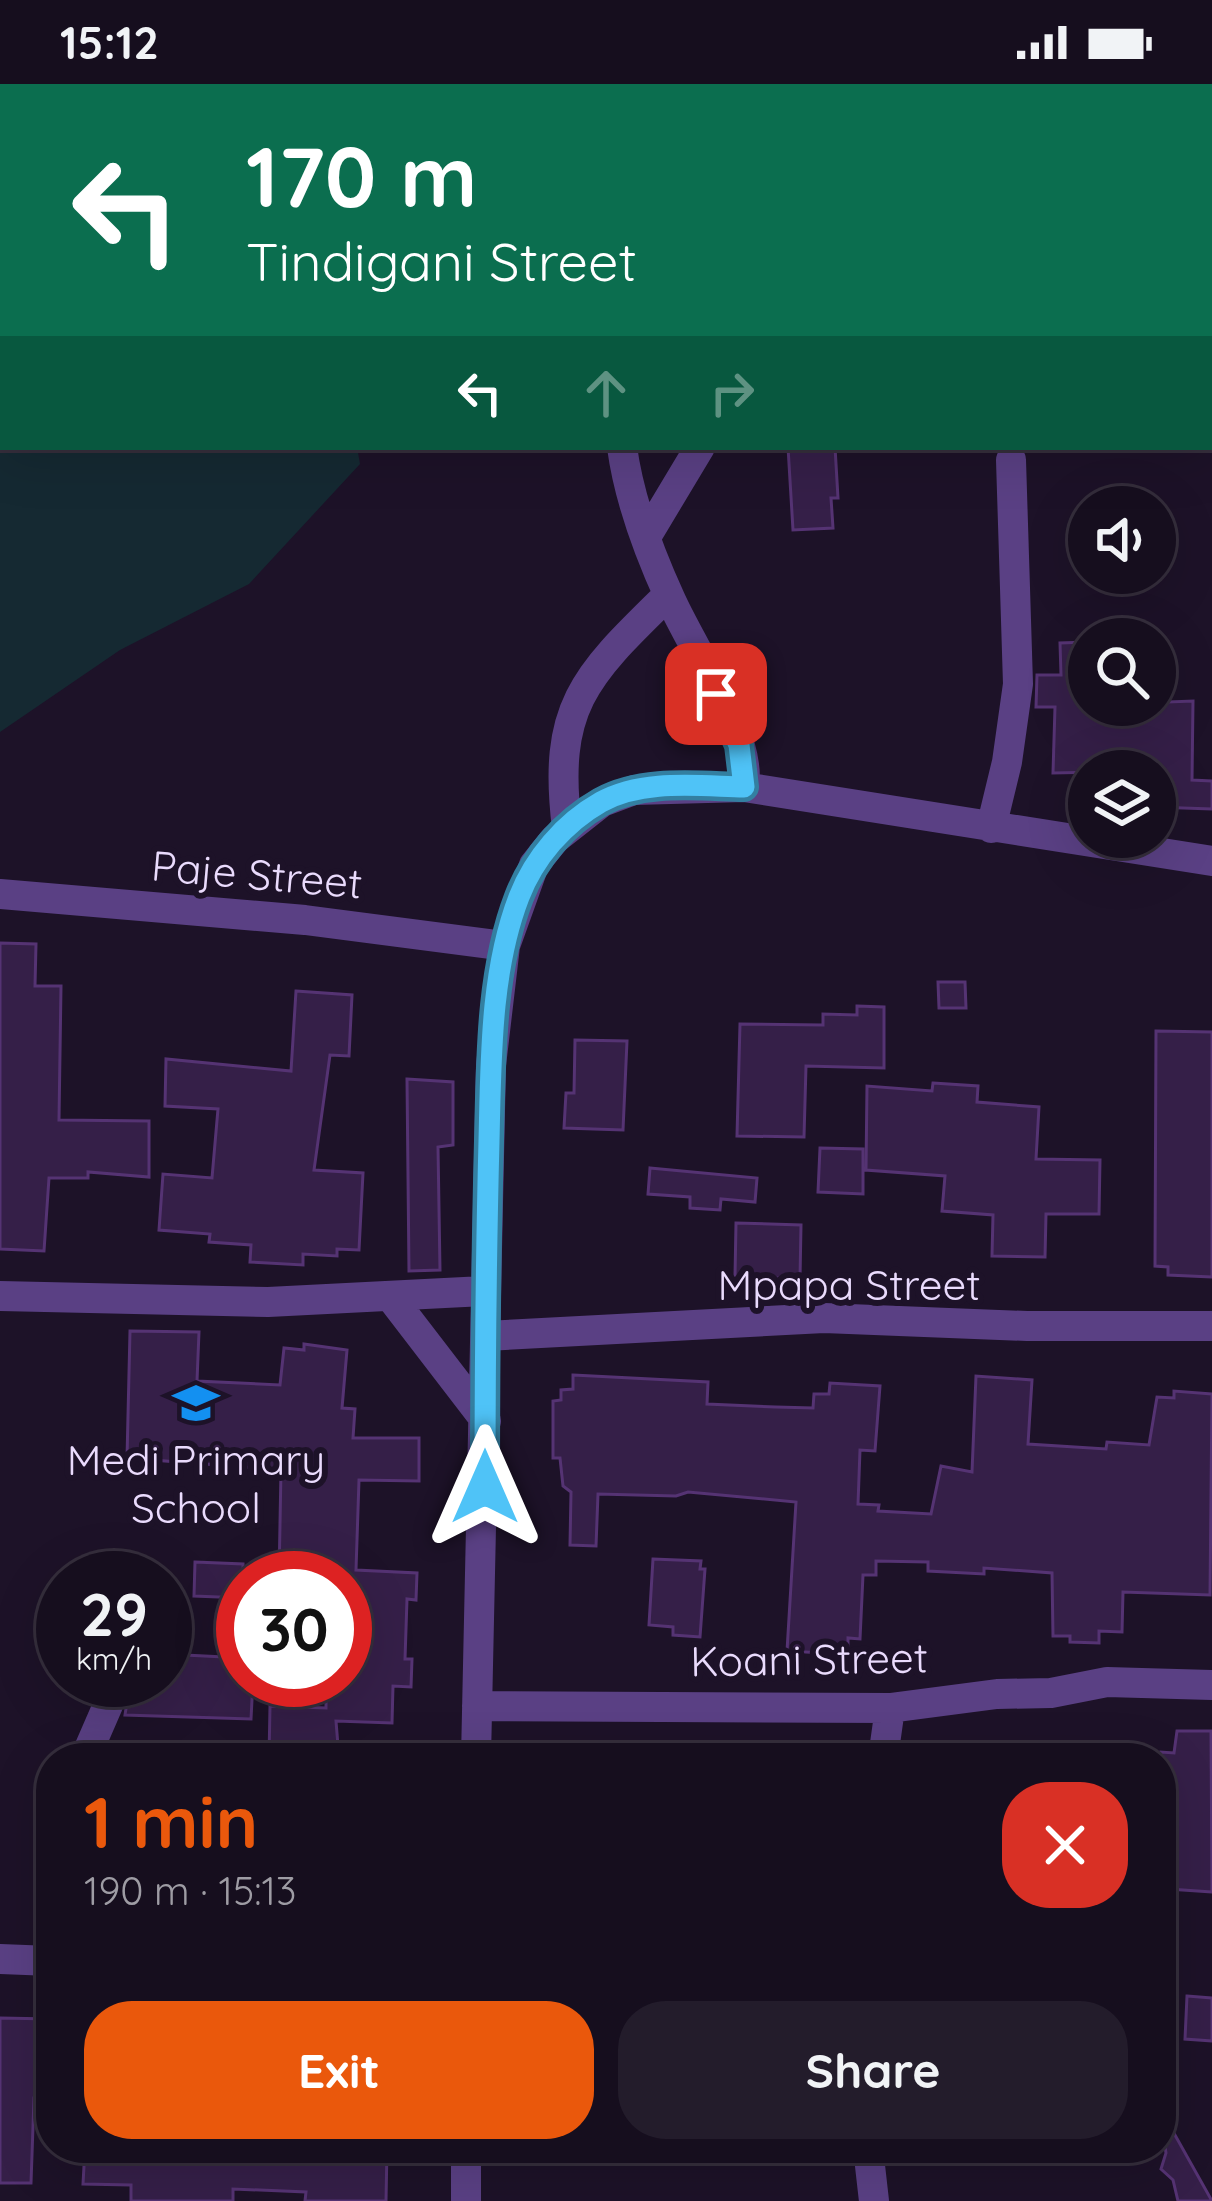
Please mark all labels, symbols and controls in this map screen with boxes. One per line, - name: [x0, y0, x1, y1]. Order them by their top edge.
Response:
- text: 15:12: [60, 14, 159, 70]
- text: 170 m: [246, 123, 477, 228]
- icon: left: [48, 132, 204, 288]
- text: Tindigani Street: [246, 227, 637, 295]
- icon: left: [447, 360, 513, 426]
- icon: ahead: [573, 360, 639, 426]
- icon: right: [699, 360, 765, 426]
- map controls: [1068, 486, 1176, 858]
- button: sound: [1068, 486, 1176, 594]
- button: search: [1068, 618, 1176, 726]
- pin: [665, 643, 767, 745]
- icon: arrive: [683, 661, 749, 727]
- button: layers: [1068, 750, 1176, 858]
- street label: Paje Street: [149, 838, 365, 910]
- street label: Mpapa Street: [718, 1258, 980, 1311]
- school or university icon: Medi Primary School: [171, 1378, 221, 1428]
- position arrow: [422, 1424, 548, 1550]
- place label: Medi Primary School: [67, 1433, 325, 1534]
- speed limit sign: 30: [216, 1551, 372, 1707]
- text: 29: [80, 1576, 148, 1651]
- street label: Koani Street: [690, 1630, 928, 1688]
- text: km/h: [76, 1640, 152, 1678]
- text: 1 min: [84, 1776, 258, 1866]
- button: close: [1002, 1782, 1128, 1908]
- text: 190 m · 15:13: [84, 1866, 296, 1915]
- button: Exit: [84, 2001, 594, 2139]
- button: Share: [618, 2001, 1128, 2139]

